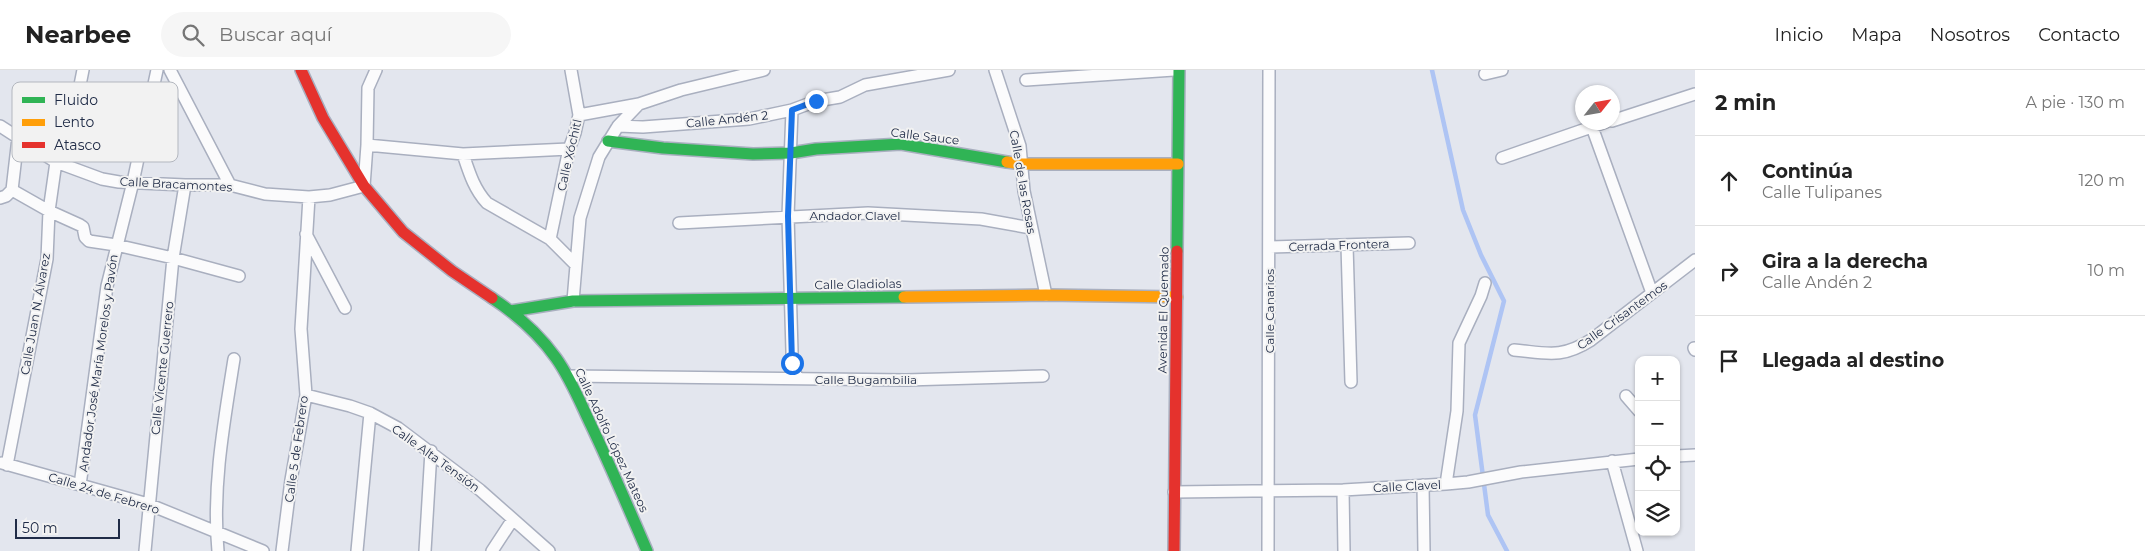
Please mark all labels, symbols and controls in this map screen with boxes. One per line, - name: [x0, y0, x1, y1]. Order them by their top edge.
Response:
- search box: [161, 12, 511, 57]
- text: Nearbee: [25, 20, 131, 49]
- icon: search: [179, 21, 207, 49]
- text: Buscar aquí: [219, 23, 332, 46]
- text: Inicio: [1775, 24, 1823, 46]
- text: Mapa: [1851, 24, 1902, 46]
- text: Nosotros: [1930, 24, 2010, 46]
- text: Contacto: [2038, 24, 2120, 46]
- legend: [12, 82, 178, 162]
- north arrow: [1575, 85, 1620, 130]
- route end: [805, 90, 828, 113]
- text: 2 min: [1715, 90, 1776, 115]
- text: Fluido: [54, 91, 98, 109]
- text: A pie · 130 m: [2026, 93, 2125, 112]
- street label: Calle Andén 2: [685, 107, 769, 131]
- text: Lento: [54, 113, 94, 131]
- street label: Calle Xóchitl: [553, 118, 585, 192]
- street label: Calle Sauce: [890, 124, 960, 148]
- street label: Calle de las Rosas: [1006, 129, 1040, 235]
- text: Atasco: [54, 136, 101, 154]
- text: Continúa: [1762, 160, 1853, 183]
- icon: ahead: [1715, 167, 1743, 195]
- text: 120 m: [2078, 171, 2125, 190]
- street label: Calle Bracamontes: [119, 174, 233, 194]
- text: Calle Tulipanes: [1762, 183, 1882, 202]
- street label: Andador Clavel: [809, 208, 901, 223]
- street label: Cerrada Frontera: [1288, 236, 1390, 254]
- street label: Avenida El Quemado: [1154, 246, 1172, 374]
- text: Gira a la derecha: [1762, 250, 1928, 273]
- street label: Calle Juan N. Álvarez: [17, 252, 53, 376]
- street label: Andador José María Morelos y Pavón: [75, 253, 121, 473]
- icon: right: [1715, 257, 1743, 285]
- text: 10 m: [2087, 261, 2125, 280]
- street label: Calle Canarios: [1262, 269, 1277, 353]
- text: Calle Andén 2: [1762, 273, 1872, 292]
- street label: Calle Gladiolas: [814, 276, 902, 292]
- street label: Calle Crisantemos: [1574, 277, 1670, 353]
- street label: Calle Vicente Guerrero: [148, 300, 176, 436]
- icon: arrive: [1715, 347, 1743, 375]
- text: Llegada al destino: [1762, 349, 1944, 372]
- route start: [781, 352, 804, 375]
- map controls: [1635, 356, 1680, 536]
- button: +: [1635, 356, 1680, 401]
- street label: Calle Adolfo López Mateos: [572, 366, 652, 515]
- street label: Calle Bugambilia: [815, 372, 917, 387]
- street label: Calle 5 de Febrero: [281, 395, 311, 503]
- button: −: [1635, 401, 1680, 446]
- street label: Calle Alta Tensión: [389, 421, 483, 495]
- button: locate: [1635, 446, 1680, 491]
- street label: Calle 24 de Febrero: [47, 469, 161, 517]
- street label: Calle Clavel: [1373, 477, 1441, 495]
- button: layers: [1635, 491, 1680, 536]
- scale bar: [15, 516, 120, 539]
- text: 50 m: [22, 519, 58, 537]

